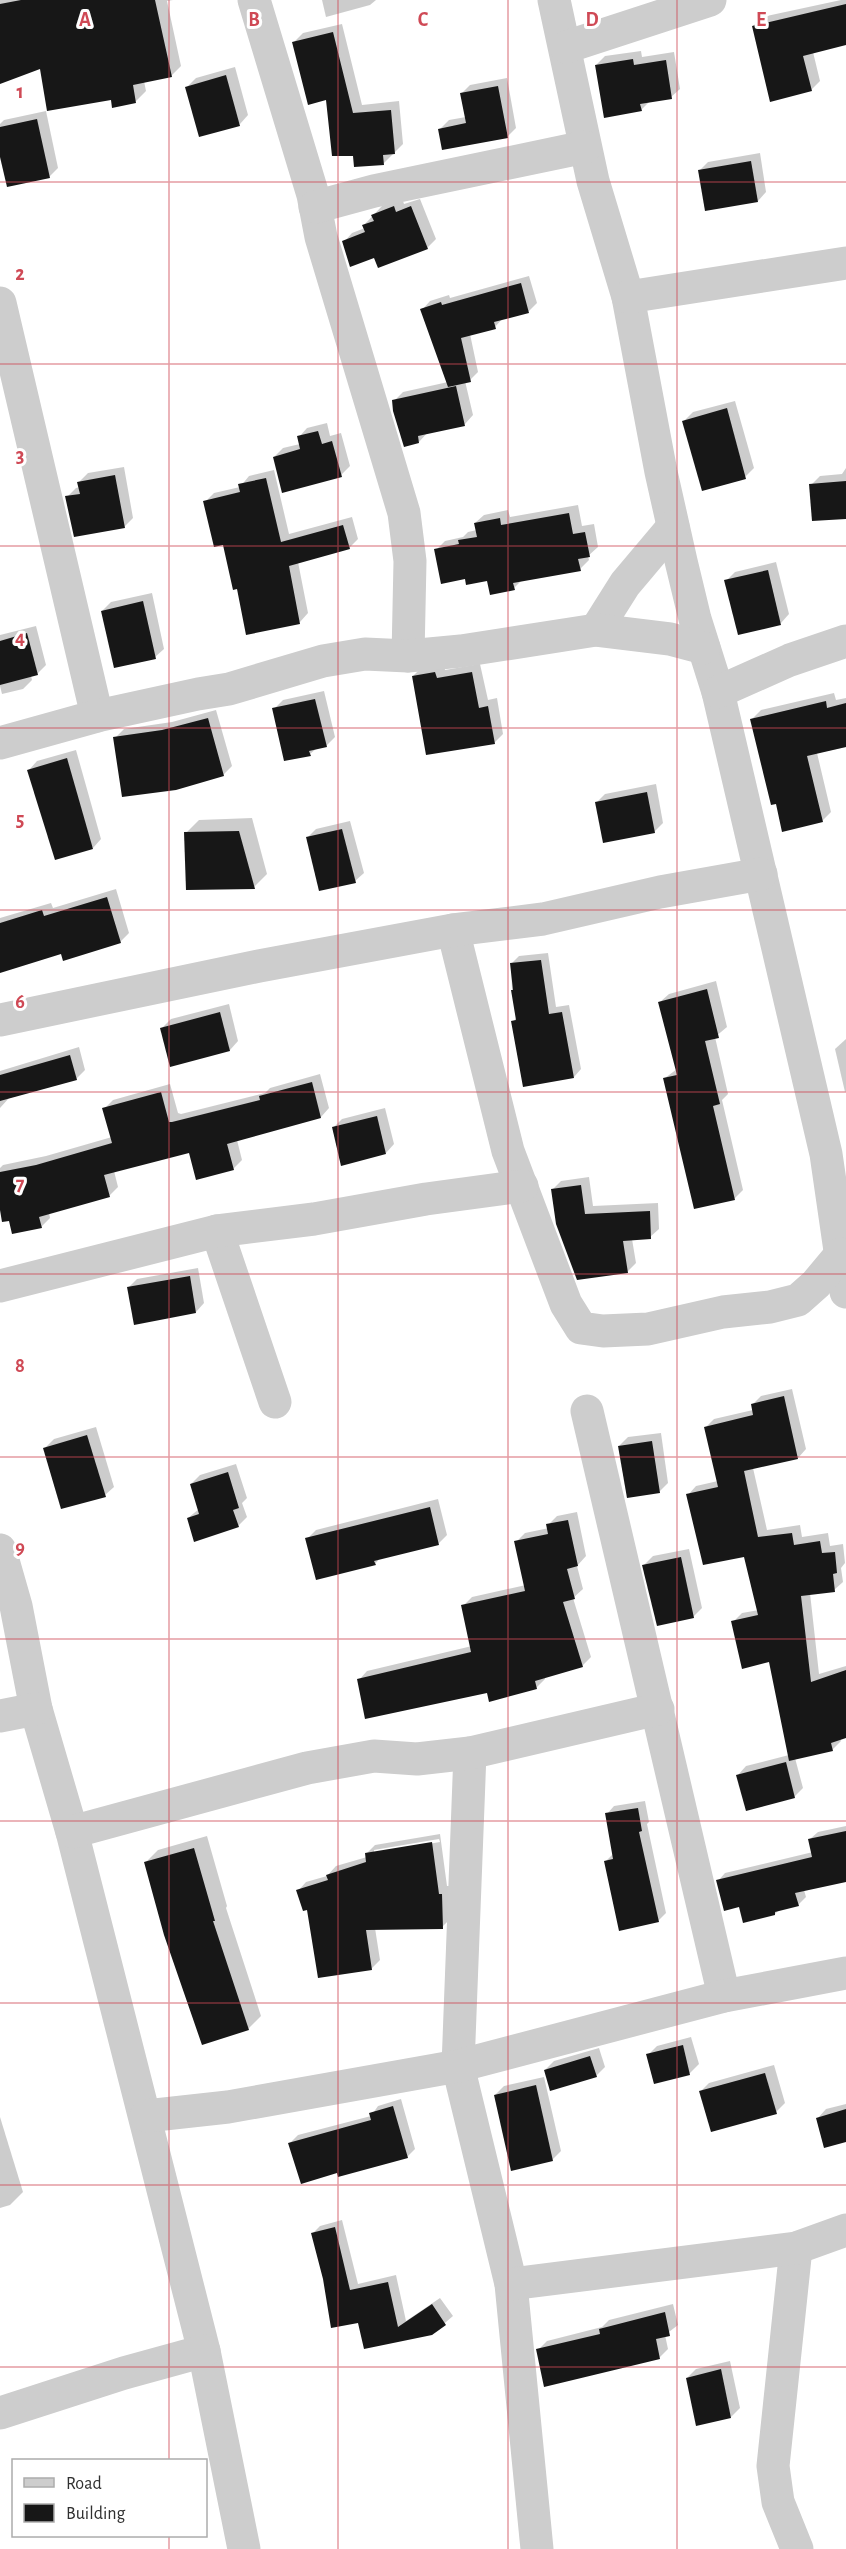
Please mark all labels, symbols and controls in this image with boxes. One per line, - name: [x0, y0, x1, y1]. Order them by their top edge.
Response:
- text: A: [79, 10, 91, 30]
- text: B: [248, 10, 260, 30]
- text: C: [418, 10, 429, 30]
- text: D: [585, 10, 599, 30]
- text: E: [756, 10, 766, 30]
- text: 1: [16, 82, 24, 102]
- text: 2: [15, 264, 25, 284]
- text: 3: [16, 446, 24, 466]
- text: 4: [15, 628, 25, 648]
- text: 5: [16, 810, 24, 830]
- text: 6: [15, 992, 25, 1012]
- text: 7: [16, 1174, 25, 1194]
- text: 8: [15, 1356, 25, 1376]
- text: 9: [15, 1538, 25, 1558]
- legend: [12, 2459, 207, 2537]
- text: Road: [66, 2475, 102, 2493]
- text: Building: [66, 2505, 126, 2523]

